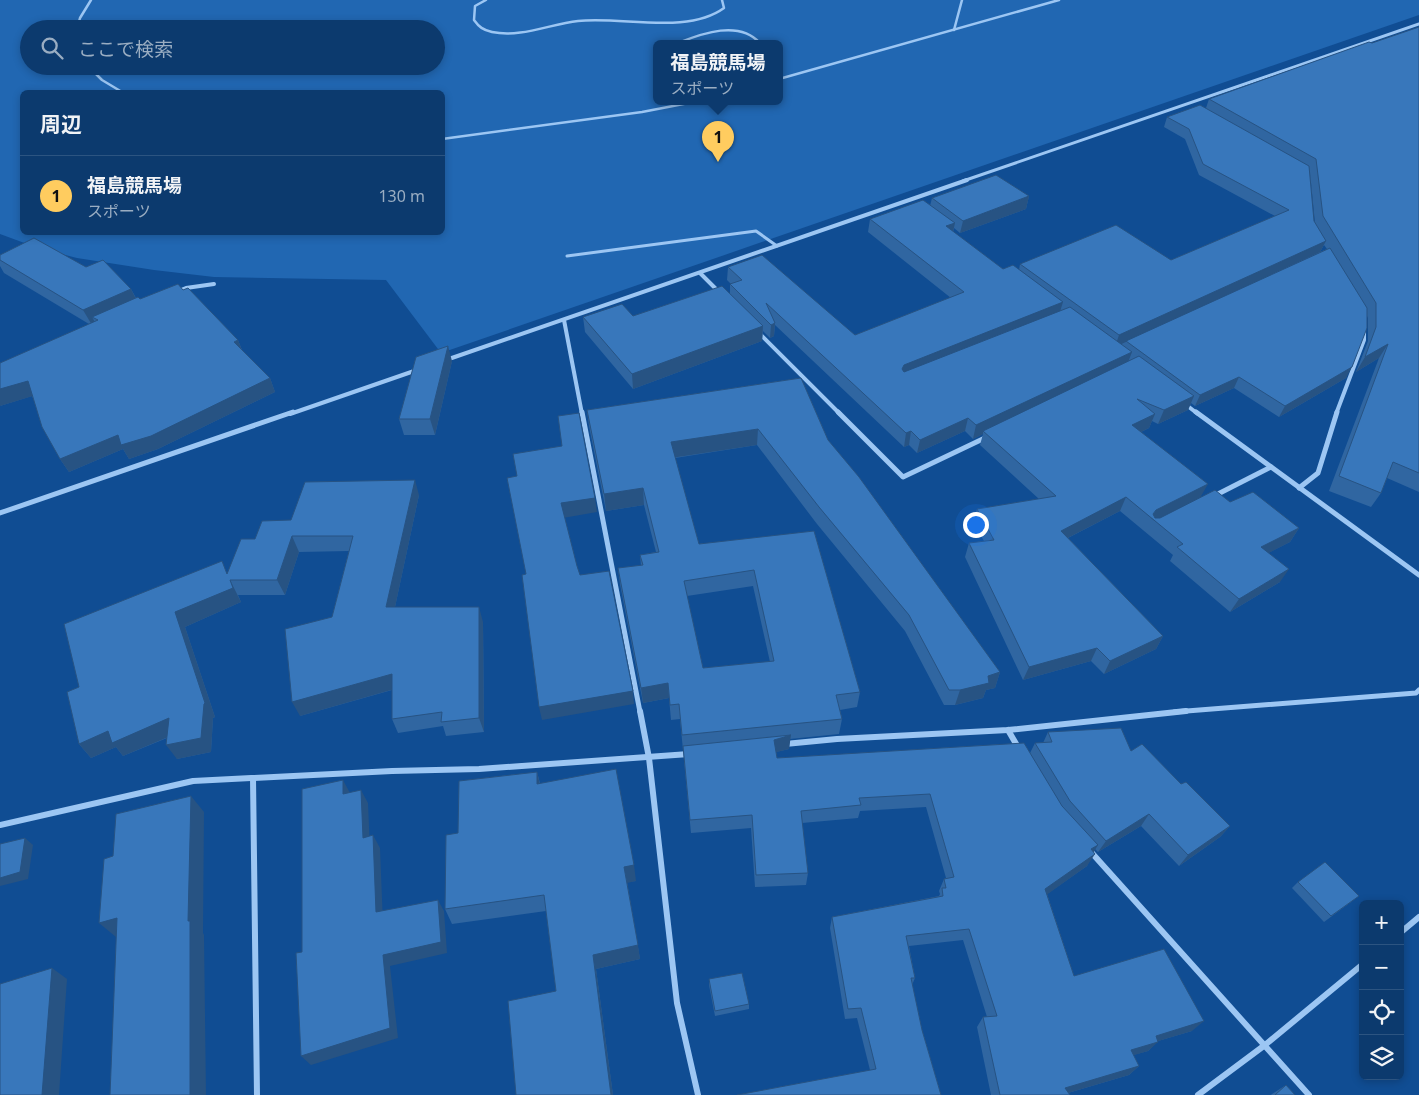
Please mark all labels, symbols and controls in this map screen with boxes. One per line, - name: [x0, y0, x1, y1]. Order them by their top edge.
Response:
- search box: [20, 20, 445, 75]
- icon: search: [38, 34, 66, 62]
- text: ここで検索: [78, 36, 173, 62]
- popup: [653, 40, 783, 105]
- text: 福島競馬場: [670, 49, 766, 75]
- text: スポーツ: [670, 77, 734, 99]
- text: 周辺: [40, 110, 82, 138]
- pin: 1: [702, 121, 734, 162]
- text: 福島競馬場: [87, 172, 182, 198]
- text: 1: [51, 185, 61, 207]
- text: 130 m: [378, 185, 425, 207]
- text: スポーツ: [87, 200, 151, 222]
- your location: [963, 512, 989, 538]
- map controls: [1359, 900, 1404, 1080]
- button: +: [1359, 900, 1404, 945]
- button: −: [1359, 945, 1404, 990]
- button: locate: [1359, 990, 1404, 1035]
- button: layers: [1359, 1035, 1404, 1080]

